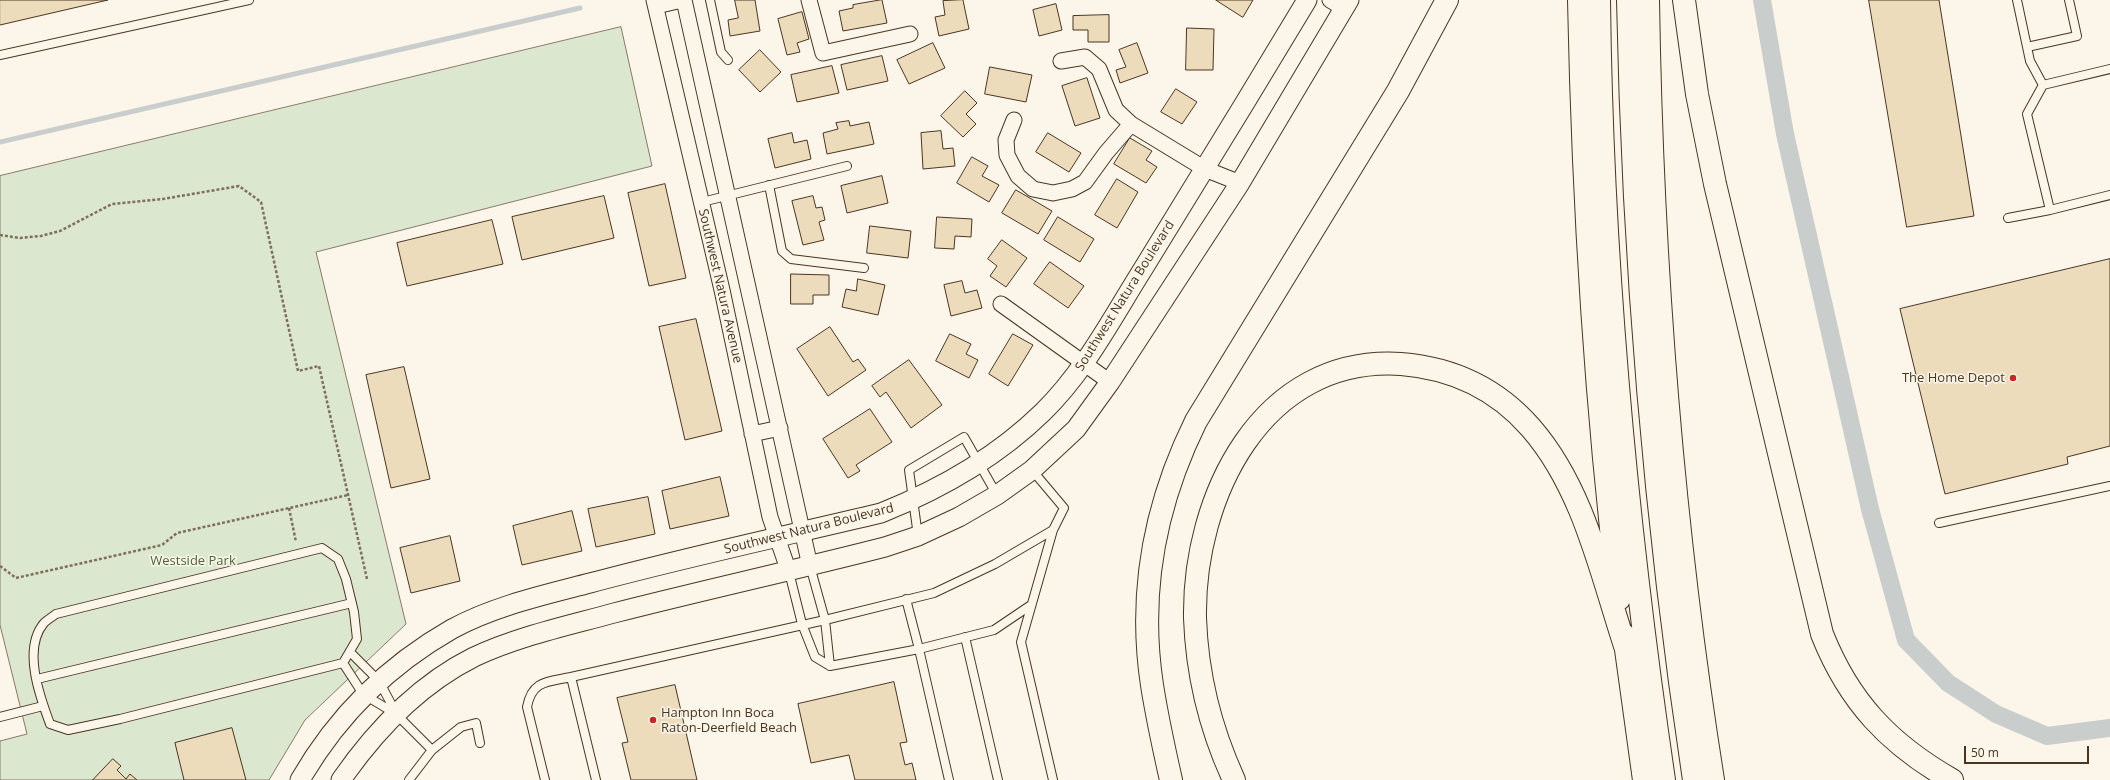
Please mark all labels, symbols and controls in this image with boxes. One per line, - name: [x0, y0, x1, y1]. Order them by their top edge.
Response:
- street label: Southwest Natura Avenue: [695, 207, 745, 365]
- street label: Southwest Natura Boulevard: [1072, 218, 1178, 374]
- place label: The Home Depot: [1902, 370, 2005, 386]
- marker: The Home Depot: [2008, 373, 2018, 383]
- street label: Southwest Natura Boulevard: [723, 500, 895, 558]
- park label: Westside Park: [150, 553, 236, 569]
- place label: Hampton Inn Boca Raton-Deerfield Beach: [661, 705, 797, 736]
- marker: Hampton Inn Boca Raton-Deerfield Beach: [648, 715, 658, 725]
- scale bar: [1966, 738, 2091, 764]
- text: 50 m: [1971, 744, 1999, 761]

